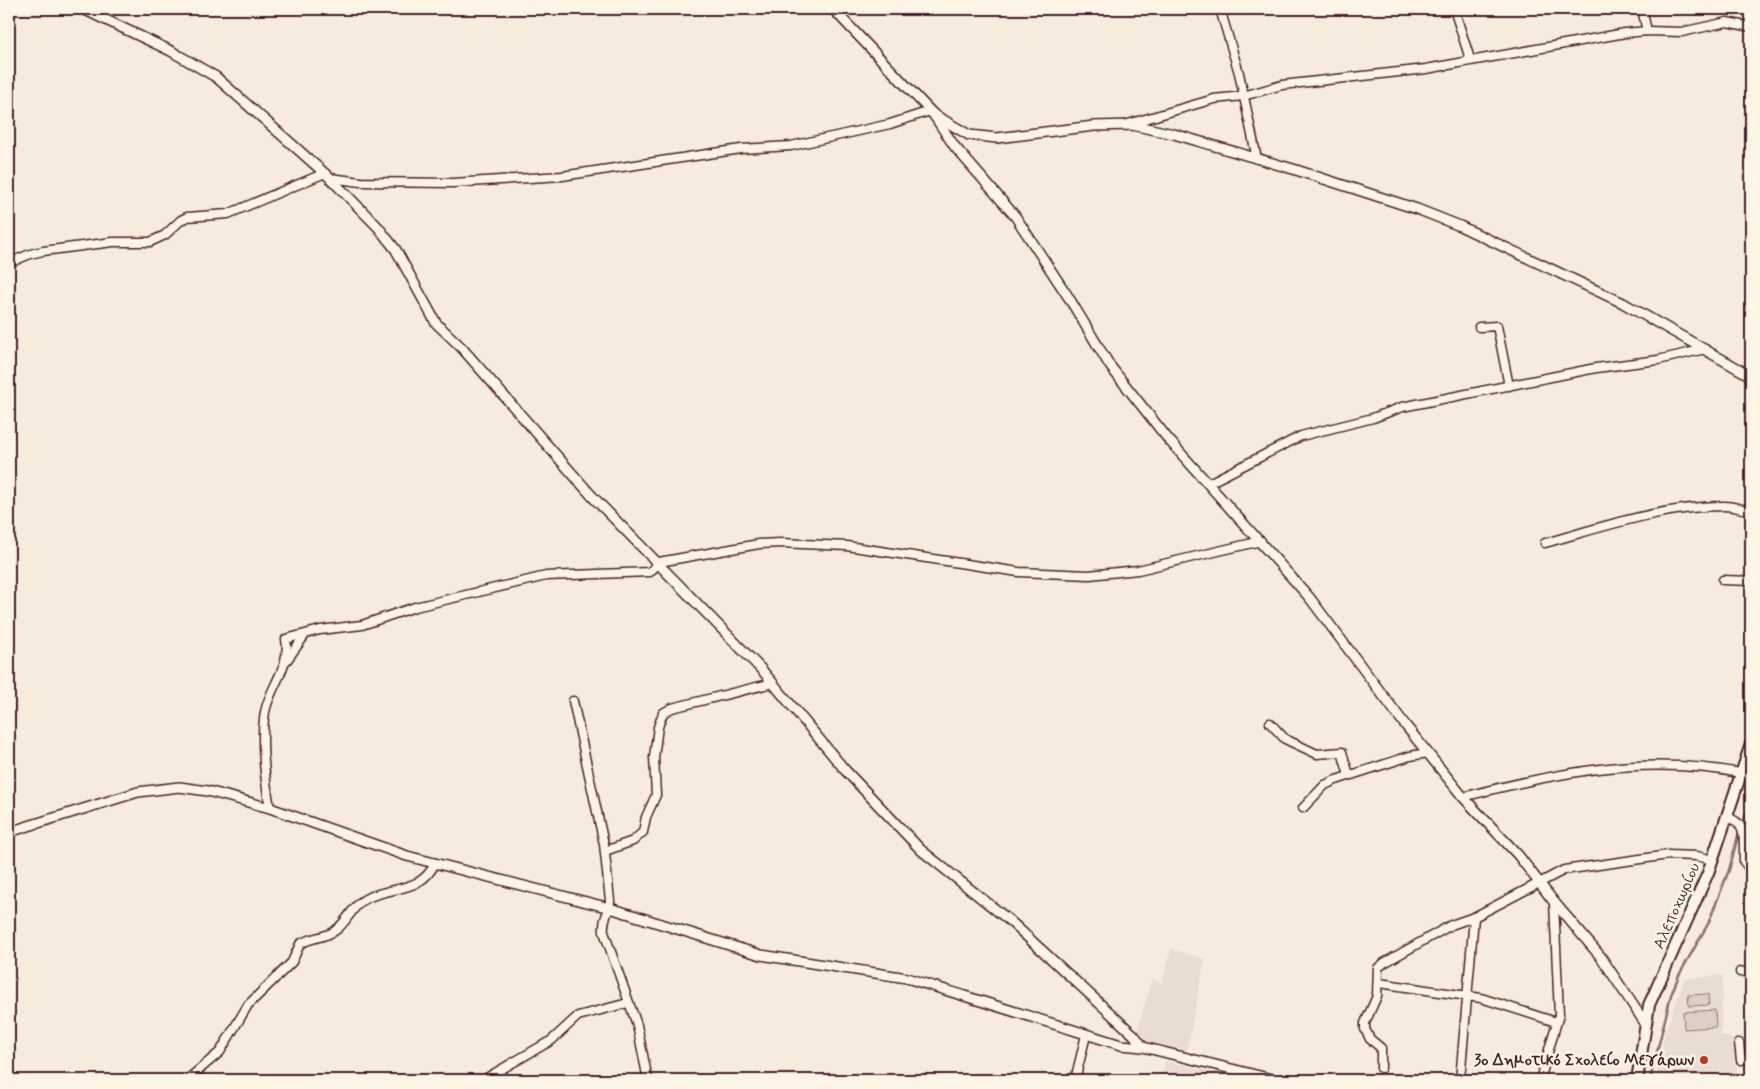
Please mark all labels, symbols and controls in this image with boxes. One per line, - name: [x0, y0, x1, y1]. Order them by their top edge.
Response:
- street label: Αλεποχωρίου: [1649, 859, 1705, 953]
- place label: 3ο Δημοτικό Σχολείο Μεγάρων: [1474, 1050, 1694, 1071]
- marker: 3ο Δημοτικό Σχολείο Μεγάρων: [1698, 1054, 1710, 1066]

